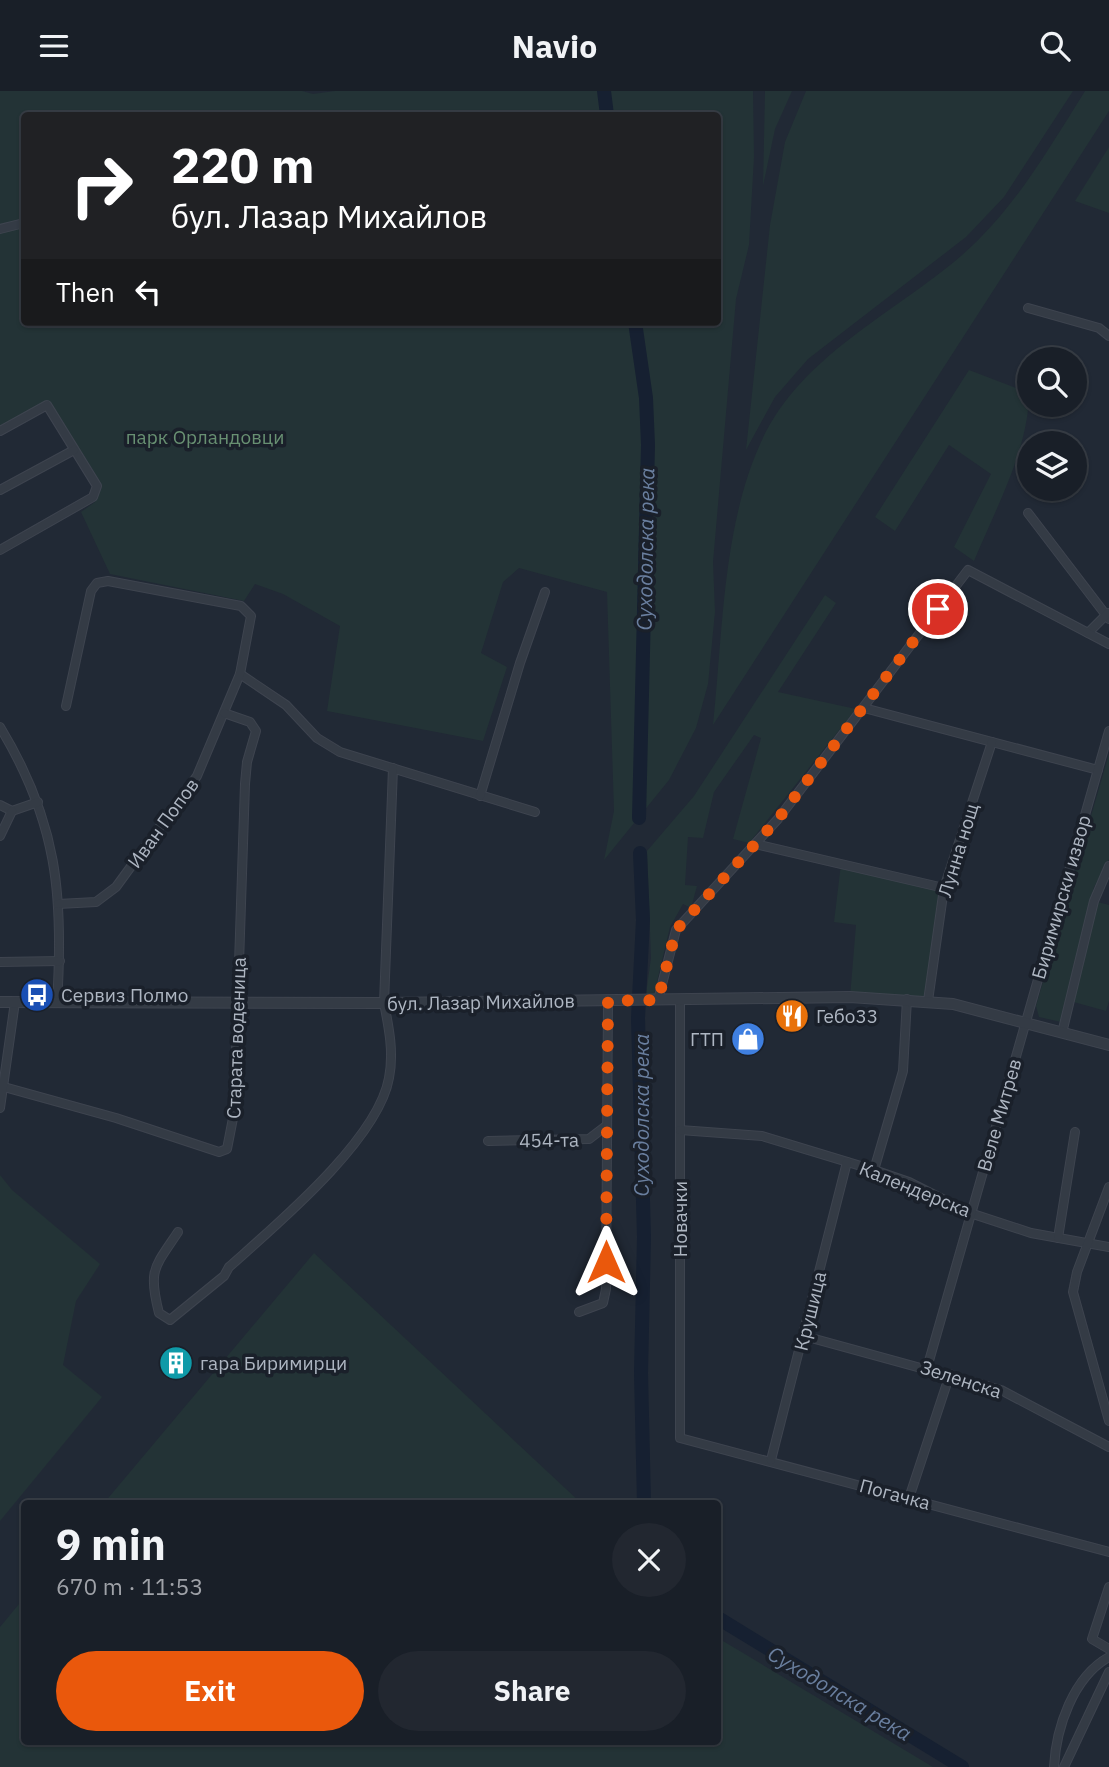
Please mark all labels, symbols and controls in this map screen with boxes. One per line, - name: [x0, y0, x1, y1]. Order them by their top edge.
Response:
- text: Navio: [512, 25, 597, 67]
- icon: menu: [35, 27, 73, 65]
- icon: search: [1036, 27, 1074, 65]
- text: 220 m: [171, 133, 315, 196]
- icon: right: [56, 140, 147, 231]
- text: бул. Лазар Михайлов: [171, 195, 487, 237]
- icon: left: [129, 273, 167, 311]
- text: Then: [56, 275, 115, 309]
- map controls: [1017, 347, 1087, 501]
- button: search: [1017, 347, 1087, 417]
- park label: парк Орландовци: [126, 425, 284, 449]
- button: layers: [1017, 431, 1087, 501]
- water label: Суходолска река: [630, 467, 660, 631]
- pin: [908, 579, 968, 639]
- icon: arrive: [919, 590, 957, 628]
- street label: Иван Попов: [122, 773, 204, 873]
- street label: Лунна нощ: [932, 800, 984, 900]
- street label: Биримирски извор: [1026, 812, 1096, 982]
- street label: Старата воденица: [221, 957, 251, 1119]
- bus stop icon: Сервиз Полмо: [18, 976, 56, 1014]
- place label: Сервиз Полмо: [61, 983, 188, 1007]
- street label: бул. Лазар Михайлов: [387, 988, 575, 1016]
- restaurant icon: Гебо33: [773, 997, 811, 1035]
- place label: Гебо33: [816, 1004, 878, 1028]
- shop icon: ГТП: [729, 1020, 767, 1058]
- place label: ГТП: [690, 1027, 724, 1051]
- water label: Суходолска река: [627, 1034, 655, 1196]
- street label: Веле Митрев: [971, 1056, 1027, 1174]
- street label: 454-та: [519, 1127, 579, 1153]
- street label: Календерска: [856, 1156, 974, 1222]
- street label: Новачки: [668, 1181, 692, 1257]
- position arrow: [569, 1225, 643, 1299]
- street label: Крушица: [789, 1269, 831, 1353]
- building icon: гара Биримирци: [157, 1344, 195, 1382]
- place label: гара Биримирци: [200, 1351, 347, 1375]
- street label: Зеленска: [917, 1355, 1005, 1403]
- street label: Погачка: [857, 1473, 933, 1515]
- text: 9 min: [56, 1517, 166, 1572]
- button: close: [612, 1523, 686, 1597]
- text: 670 m · 11:53: [56, 1571, 203, 1601]
- water label: Суходолска река: [763, 1639, 917, 1747]
- button: Exit: [56, 1651, 364, 1731]
- button: Share: [378, 1651, 686, 1731]

